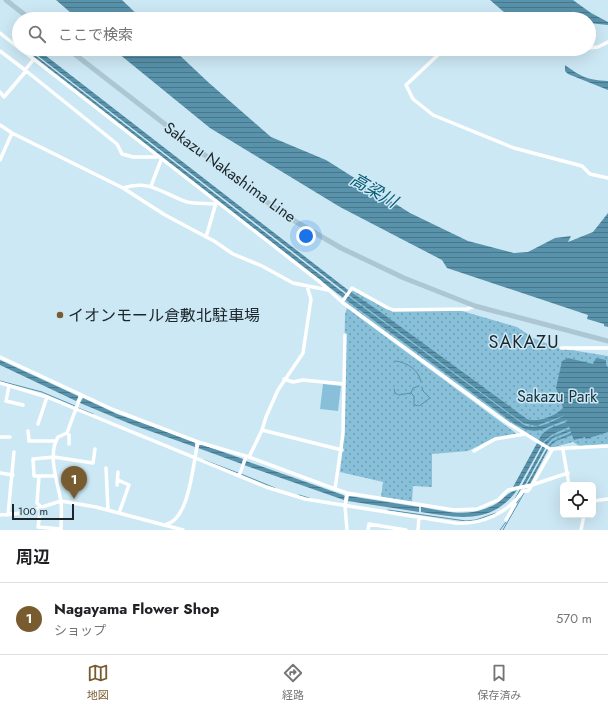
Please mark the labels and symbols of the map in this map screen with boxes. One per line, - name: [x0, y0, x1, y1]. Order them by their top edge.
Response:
- street label: Sakazu Nakashima Line: [159, 116, 301, 228]
- water label: 高梁川: [346, 167, 404, 214]
- your location: [296, 226, 316, 246]
- place label: イオンモール倉敷北駐車場: [68, 304, 260, 327]
- marker: イオンモール倉敷北駐車場: [55, 310, 65, 320]
- district label: SAKAZU: [489, 329, 559, 355]
- park label: Sakazu Park: [517, 385, 598, 408]
- pin: 1: [61, 466, 87, 499]
- scale bar: [12, 502, 74, 521]

